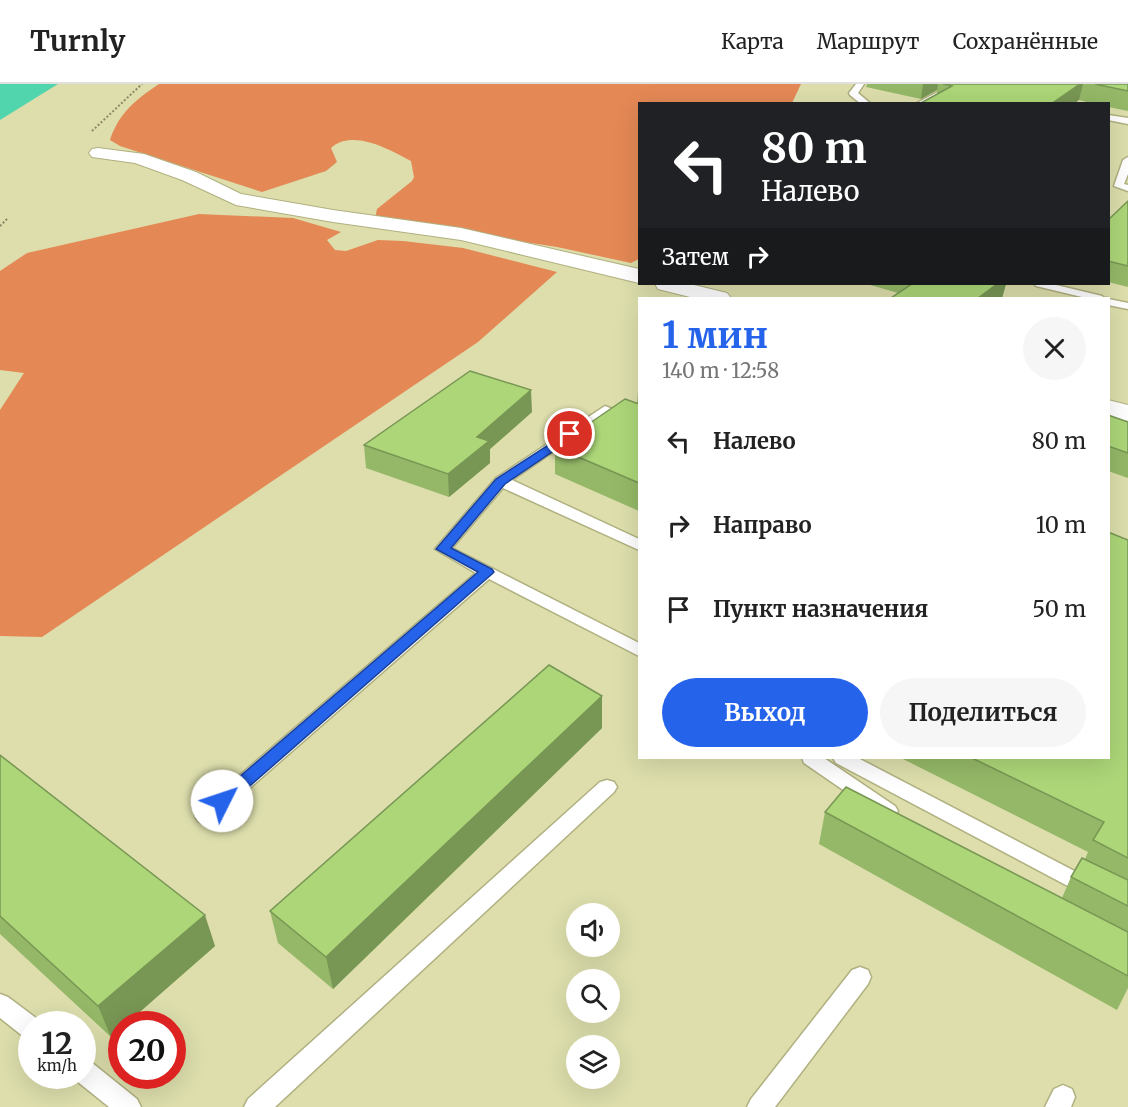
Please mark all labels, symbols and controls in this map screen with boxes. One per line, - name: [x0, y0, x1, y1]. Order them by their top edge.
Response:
- text: Turnly: [30, 23, 125, 59]
- text: Карта: [721, 28, 784, 55]
- text: Маршрут: [817, 28, 920, 55]
- text: Сохранённые: [953, 28, 1098, 55]
- text: 80 m: [761, 122, 867, 174]
- icon: left: [662, 126, 740, 204]
- text: Налево: [761, 174, 859, 208]
- icon: right: [741, 240, 774, 273]
- text: Затем: [662, 243, 729, 271]
- text: 1 мин: [662, 313, 768, 358]
- button: close: [1023, 317, 1086, 380]
- text: 140 m · 12:58: [662, 358, 779, 383]
- pin: [544, 408, 595, 459]
- icon: arrive: [553, 417, 586, 450]
- icon: left: [662, 425, 695, 458]
- text: Налево: [713, 427, 796, 455]
- text: 80 m: [1032, 427, 1086, 455]
- icon: right: [662, 509, 695, 542]
- text: Направо: [713, 511, 812, 539]
- text: 10 m: [1036, 511, 1086, 539]
- icon: arrive: [662, 593, 695, 626]
- text: Пункт назначения: [713, 595, 928, 623]
- text: 50 m: [1032, 595, 1086, 623]
- button: Выход: [662, 678, 868, 747]
- button: Поделиться: [880, 678, 1086, 747]
- position arrow: [190, 769, 254, 833]
- map controls: [566, 903, 620, 1089]
- button: sound: [566, 903, 620, 957]
- button: search: [566, 969, 620, 1023]
- speed limit sign: 20: [108, 1011, 186, 1089]
- text: 12: [41, 1024, 73, 1062]
- button: layers: [566, 1035, 620, 1089]
- text: km/h: [37, 1056, 77, 1075]

